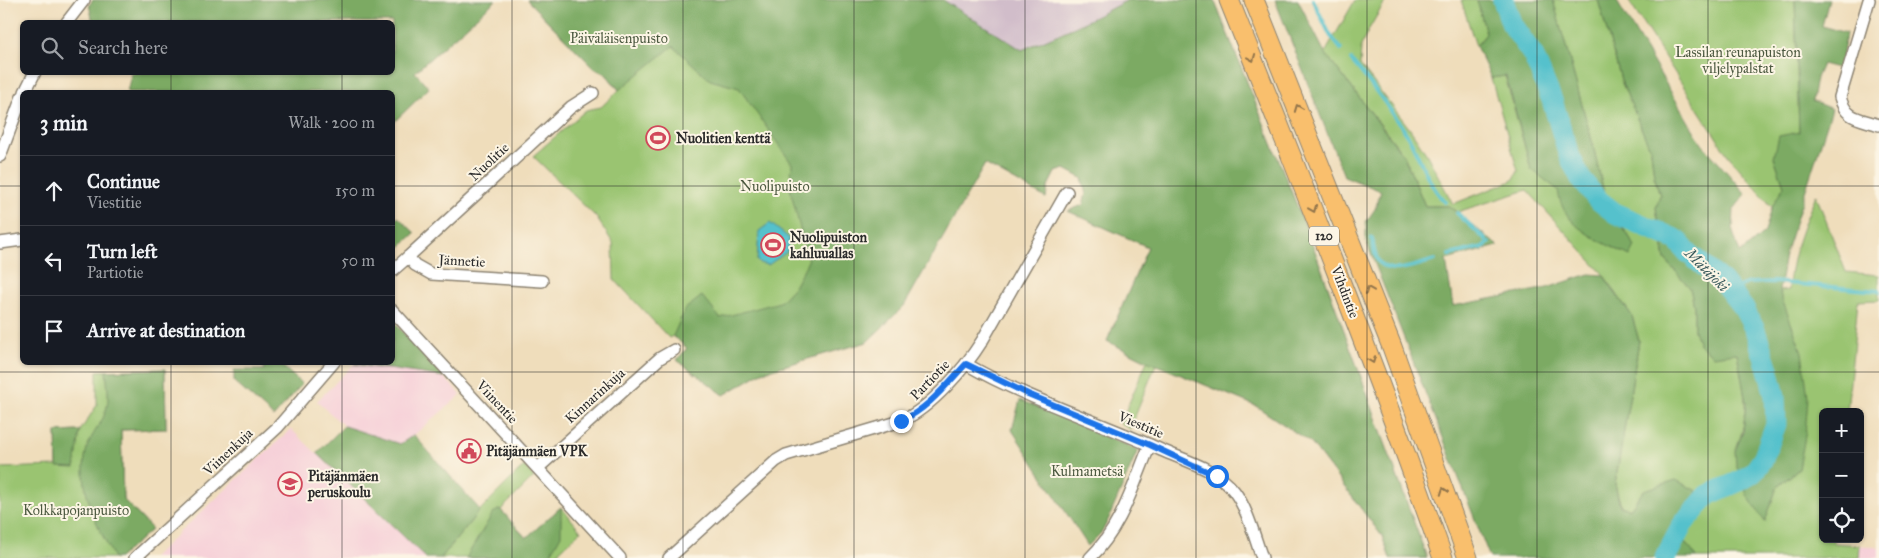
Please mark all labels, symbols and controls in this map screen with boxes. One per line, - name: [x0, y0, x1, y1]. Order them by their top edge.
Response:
- search box: [20, 20, 395, 75]
- park label: Päiväläisenpuisto: [570, 30, 668, 47]
- icon: search: [38, 34, 66, 62]
- text: Search here: [78, 36, 168, 59]
- park label: Lassilan reunapuiston viljelypalstat: [1675, 44, 1801, 77]
- one-way arrow: [1246, 53, 1256, 62]
- one-way arrow: [1293, 104, 1304, 113]
- text: 3 min: [40, 110, 88, 136]
- text: Walk · 200 m: [288, 113, 375, 132]
- sports icon: Nuolitien kenttä: [645, 125, 671, 151]
- place label: Nuolitien kenttä: [676, 130, 772, 147]
- street label: Nuolitie: [466, 139, 513, 185]
- text: Continue: [87, 170, 160, 193]
- icon: ahead: [40, 177, 68, 205]
- park label: Nuolipuisto: [740, 178, 810, 195]
- text: 150 m: [335, 181, 375, 200]
- text: Viestitie: [87, 193, 142, 212]
- one-way arrow: [1306, 204, 1317, 213]
- road number: 120: [1309, 227, 1339, 246]
- place label: Nuolipuiston kahluuallas: [790, 229, 867, 262]
- sports icon: Nuolipuiston kahluuallas: [760, 232, 786, 258]
- text: Turn left: [87, 240, 157, 263]
- water label: Mätäjoki: [1680, 243, 1733, 296]
- icon: left: [40, 247, 68, 275]
- text: 50 m: [341, 251, 375, 270]
- street label: Jännetie: [436, 251, 486, 272]
- text: Partiotie: [87, 263, 143, 282]
- street label: Vihdintie: [1327, 263, 1363, 321]
- one-way arrow: [1365, 286, 1376, 295]
- icon: arrive: [40, 317, 68, 345]
- text: Arrive at destination: [87, 319, 245, 342]
- one-way arrow: [1366, 355, 1376, 364]
- street label: Partiotie: [907, 356, 953, 404]
- street label: Kinnarinkuja: [562, 365, 629, 427]
- street label: Viinentie: [472, 376, 521, 427]
- street label: Viestitie: [1115, 407, 1166, 442]
- map controls: [1819, 408, 1864, 543]
- button: +: [1819, 408, 1864, 453]
- route end: [890, 410, 913, 433]
- street label: Viinenkuja: [199, 425, 256, 480]
- public building icon: Pitäjänmäen VPK: [456, 438, 482, 464]
- place label: Pitäjänmäen VPK: [486, 443, 588, 461]
- button: −: [1819, 453, 1864, 498]
- park label: Kulmametsä: [1051, 463, 1123, 480]
- route start: [1206, 465, 1229, 488]
- place label: Pitäjänmäen peruskoulu: [307, 468, 379, 502]
- school or university icon: Pitäjänmäen peruskoulu: [277, 471, 303, 497]
- one-way arrow: [1440, 488, 1450, 496]
- button: locate: [1819, 498, 1864, 543]
- park label: Kolkkapojanpuisto: [23, 502, 129, 519]

